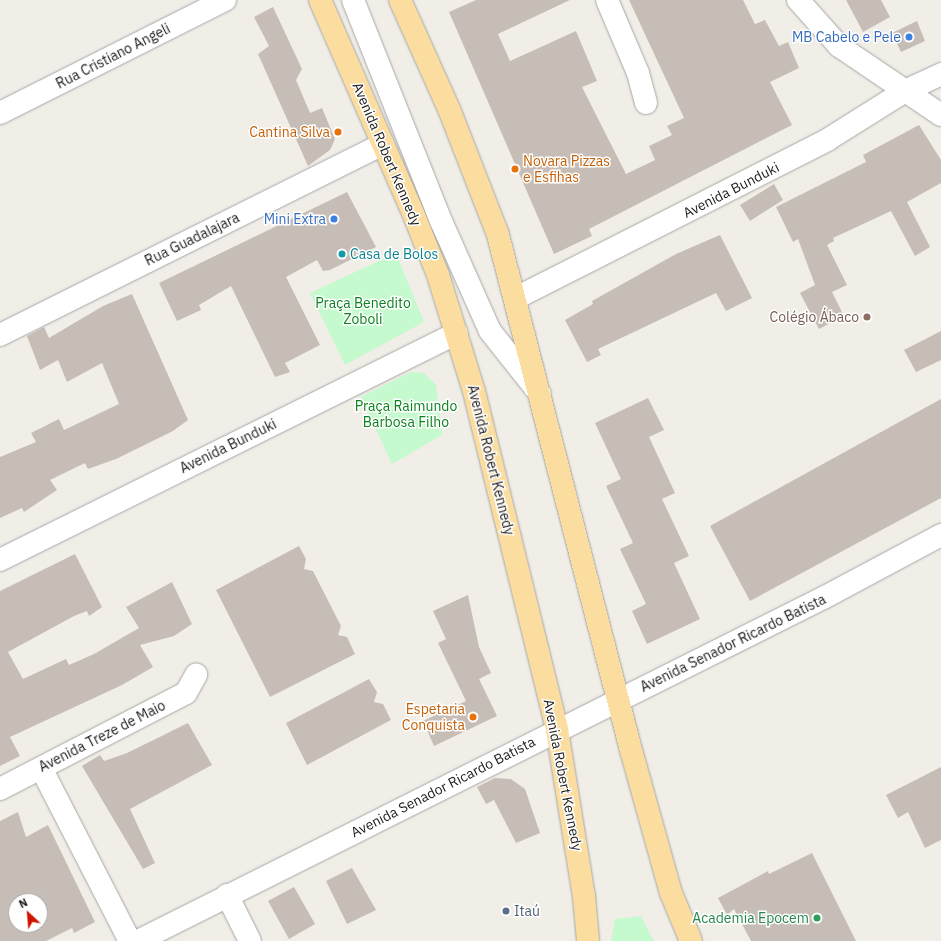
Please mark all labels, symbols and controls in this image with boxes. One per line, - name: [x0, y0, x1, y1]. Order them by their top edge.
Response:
- street label: Rua Cristiano Angeli: [53, 20, 173, 92]
- place label: MB Cabelo e Pele: [792, 29, 901, 45]
- marker: MB Cabelo e Pele: [904, 32, 914, 42]
- street label: Avenida Robert Kennedy: [349, 80, 425, 228]
- place label: Cantina Silva: [249, 124, 330, 140]
- marker: Cantina Silva: [333, 127, 343, 137]
- place label: Novara Pizzas e Esfihas: [523, 153, 610, 186]
- street label: Avenida Bunduki: [680, 159, 782, 221]
- marker: Novara Pizzas e Esfihas: [510, 164, 520, 174]
- street label: Rua Guadalajara: [142, 209, 242, 269]
- place label: Mini Extra: [264, 211, 326, 227]
- marker: Mini Extra: [329, 214, 339, 224]
- place label: Casa de Bolos: [350, 246, 438, 262]
- marker: Casa de Bolos: [337, 249, 347, 259]
- park label: Praça Benedito Zoboli: [315, 295, 411, 328]
- place label: Colégio Ábaco: [770, 309, 859, 325]
- marker: Colégio Ábaco: [862, 312, 872, 322]
- street label: Avenida Robert Kennedy: [464, 383, 518, 537]
- park label: Praça Raimundo Barbosa Filho: [355, 398, 457, 430]
- street label: Avenida Bunduki: [177, 415, 279, 477]
- street label: Avenida Senador Ricardo Batista: [637, 591, 829, 695]
- street label: Avenida Treze de Maio: [36, 697, 168, 775]
- street label: Avenida Robert Kennedy: [540, 698, 586, 852]
- place label: Espetaria Conquista: [402, 701, 465, 734]
- marker: Espetaria Conquista: [468, 712, 478, 722]
- street label: Avenida Senador Ricardo Batista: [348, 733, 538, 841]
- north arrow: [8, 893, 48, 933]
- text: N: [17, 895, 30, 911]
- place label: Itaú: [514, 903, 540, 919]
- marker: Itaú: [501, 906, 511, 916]
- place label: Academia Epocem: [692, 910, 809, 926]
- marker: Academia Epocem: [812, 913, 822, 923]

